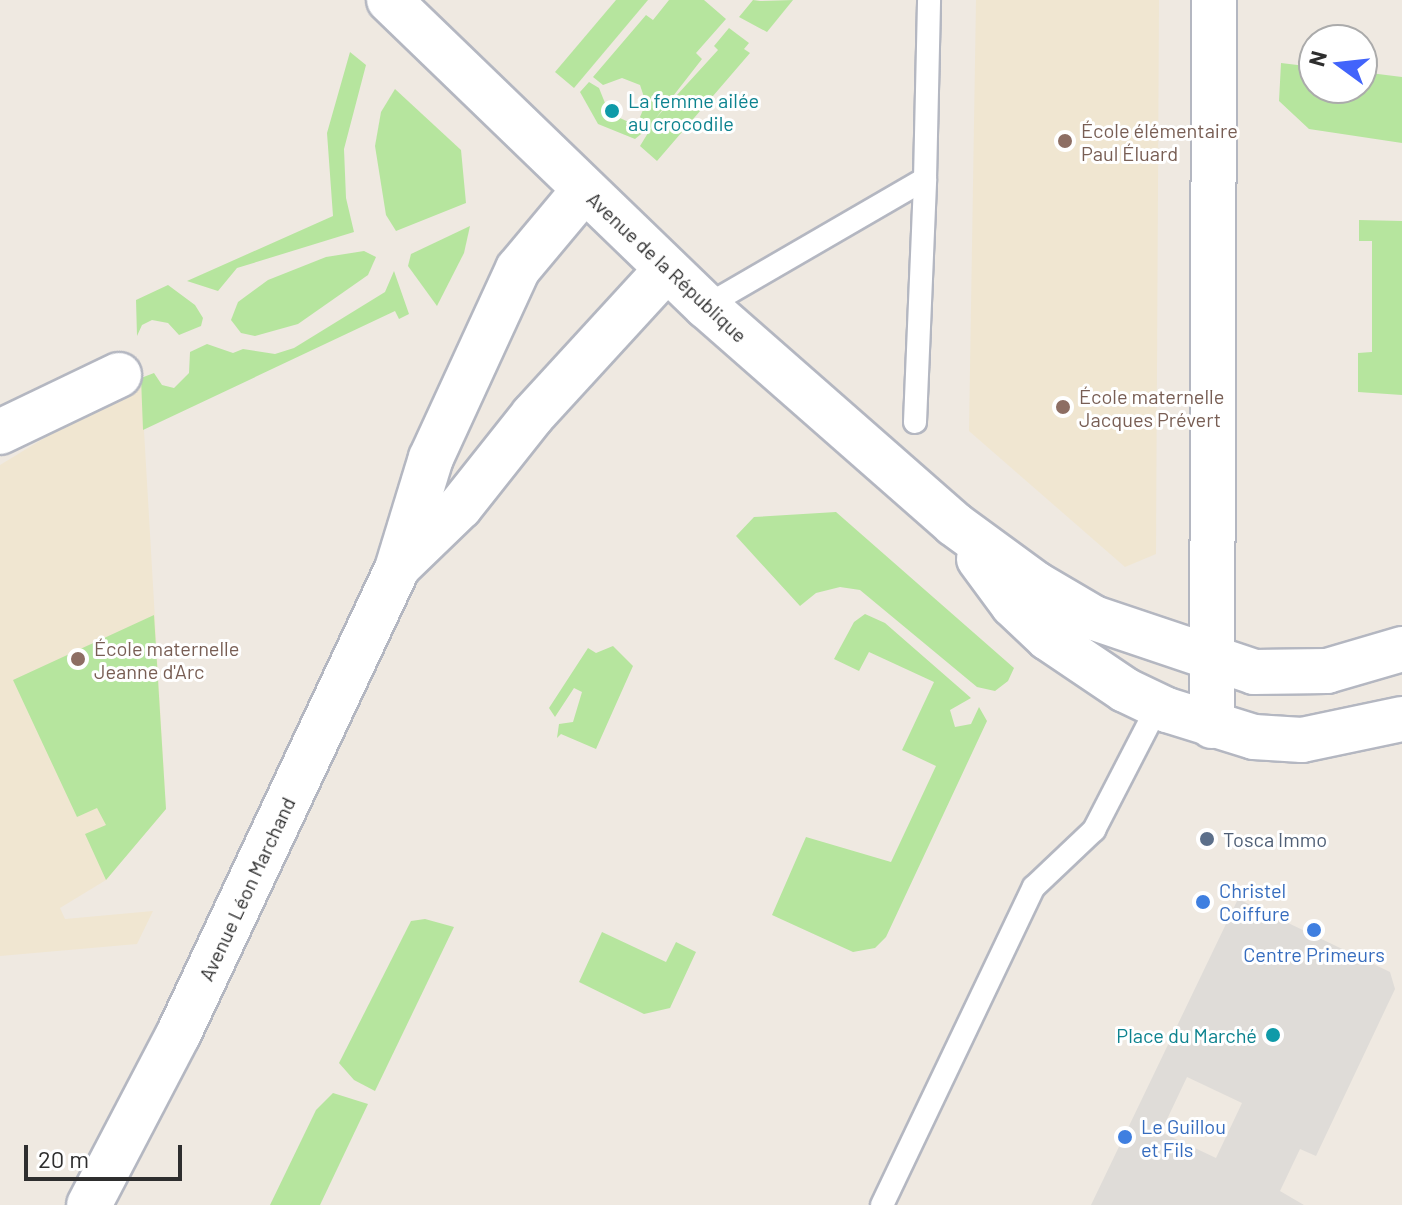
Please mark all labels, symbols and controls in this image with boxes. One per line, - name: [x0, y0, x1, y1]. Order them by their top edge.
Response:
- north arrow: [1298, 24, 1378, 104]
- text: N: [1302, 48, 1331, 69]
- place label: La femme ailée au crocodile: [628, 88, 759, 135]
- marker: La femme ailée au crocodile: [603, 102, 621, 120]
- place label: École élémentaire Paul Éluard: [1081, 118, 1238, 165]
- marker: École élémentaire Paul Éluard: [1056, 132, 1074, 150]
- street label: Avenue de la République: [582, 187, 752, 347]
- place label: École maternelle Jacques Prévert: [1079, 384, 1224, 431]
- marker: École maternelle Jacques Prévert: [1054, 398, 1072, 416]
- place label: École maternelle Jeanne d'Arc: [94, 636, 239, 683]
- marker: École maternelle Jeanne d'Arc: [69, 650, 87, 668]
- street label: Avenue Léon Marchand: [194, 793, 300, 985]
- place label: Tosca Immo: [1223, 827, 1327, 851]
- marker: Tosca Immo: [1198, 830, 1216, 848]
- place label: Christel Coiffure: [1219, 878, 1290, 925]
- marker: Christel Coiffure: [1194, 893, 1212, 911]
- marker: Centre Primeurs: [1305, 921, 1323, 939]
- place label: Centre Primeurs: [1243, 942, 1385, 966]
- place label: Place du Marché: [1116, 1023, 1257, 1047]
- marker: Place du Marché: [1264, 1026, 1282, 1044]
- place label: Le Guillou et Fils: [1141, 1114, 1226, 1161]
- marker: Le Guillou et Fils: [1116, 1128, 1134, 1146]
- scale bar: [28, 1129, 186, 1179]
- text: 20 m: [38, 1144, 89, 1173]

